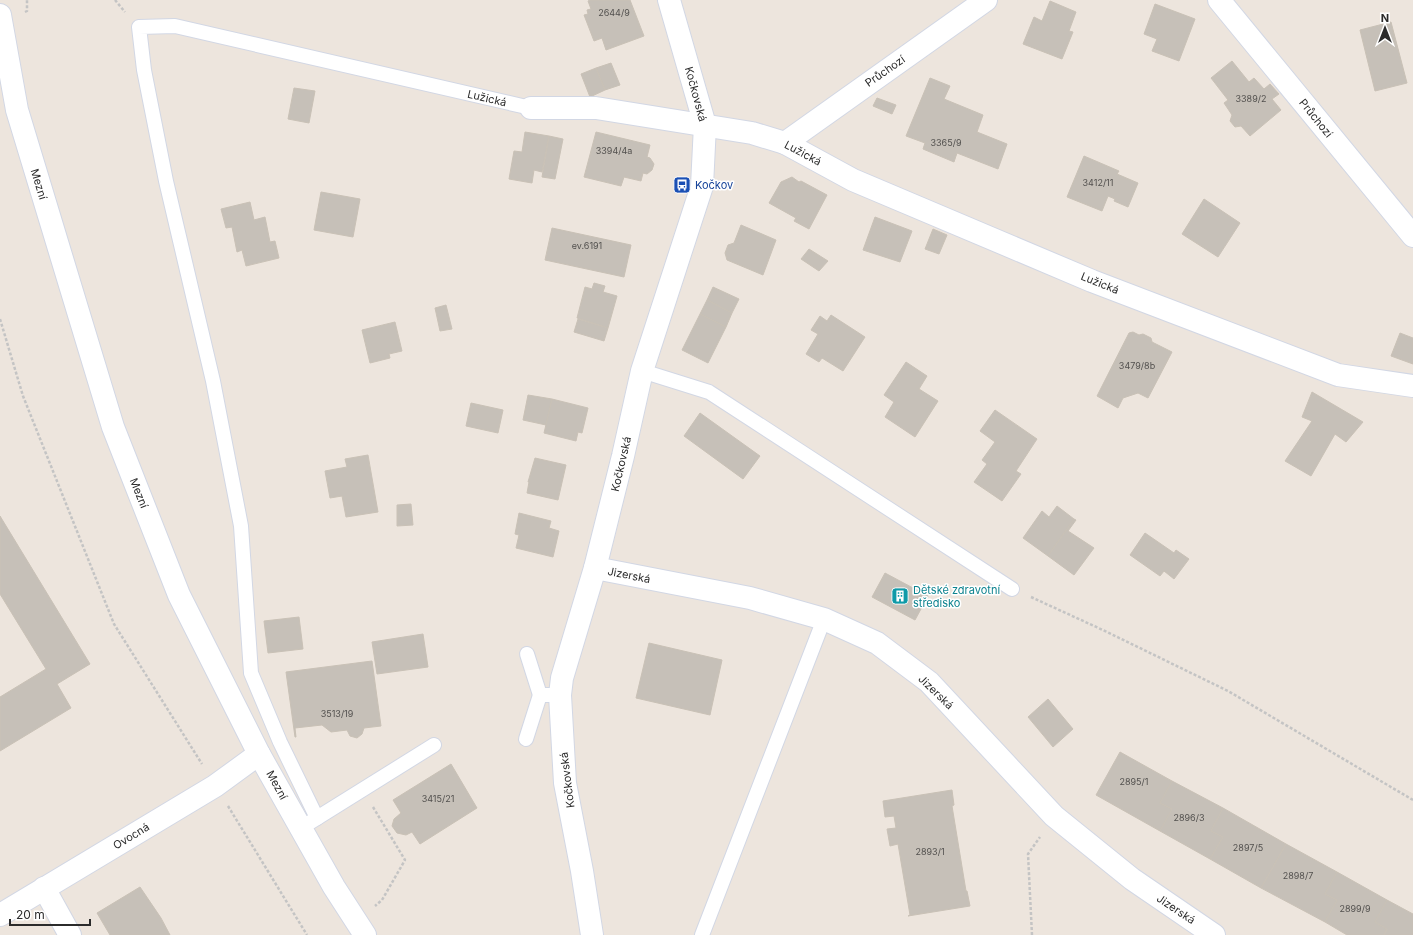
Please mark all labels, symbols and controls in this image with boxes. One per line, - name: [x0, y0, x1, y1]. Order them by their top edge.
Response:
- house number: 2644/9: [598, 7, 630, 18]
- north arrow: [1365, 8, 1405, 48]
- text: N: [1381, 11, 1389, 25]
- street label: Průchozí: [862, 52, 908, 90]
- street label: Kočkovská: [682, 65, 710, 123]
- street label: Lužická: [466, 87, 508, 109]
- house number: 3389/2: [1236, 93, 1267, 104]
- street label: Průchozí: [1296, 96, 1336, 140]
- street label: Lužická: [782, 137, 824, 169]
- house number: 3365/9: [931, 137, 962, 148]
- house number: 3394/4a: [596, 145, 632, 156]
- street label: Mezní: [28, 167, 50, 201]
- bus stop icon: Kočkov: [672, 175, 692, 195]
- house number: 3412/11: [1083, 177, 1113, 188]
- place label: Kočkov: [695, 178, 733, 192]
- house number: ev.6191: [572, 240, 602, 251]
- street label: Lužická: [1079, 269, 1121, 297]
- house number: 3479/8b: [1119, 360, 1156, 371]
- street label: Kočkovská: [608, 435, 634, 493]
- street label: Mezní: [127, 476, 152, 510]
- street label: Jizerská: [606, 564, 652, 586]
- place label: Dětské zdravotní středisko: [913, 583, 1000, 610]
- building icon: Dětské zdravotní středisko: [890, 586, 910, 606]
- street label: Jizerská: [916, 672, 956, 712]
- house number: 3513/19: [321, 708, 354, 719]
- street label: Kočkovská: [557, 751, 577, 809]
- street label: Mezní: [263, 768, 291, 802]
- house number: 2895/1: [1119, 776, 1149, 787]
- house number: 3415/21: [422, 793, 454, 804]
- house number: 2896/3: [1173, 812, 1205, 823]
- street label: Ovocná: [110, 820, 152, 852]
- house number: 2897/5: [1233, 842, 1263, 853]
- house number: 2893/1: [915, 846, 945, 857]
- house number: 2898/7: [1283, 870, 1313, 881]
- street label: Jizerská: [1154, 891, 1198, 927]
- scale bar: [10, 901, 90, 927]
- house number: 2899/9: [1339, 903, 1371, 914]
- text: 20 m: [16, 907, 45, 922]

